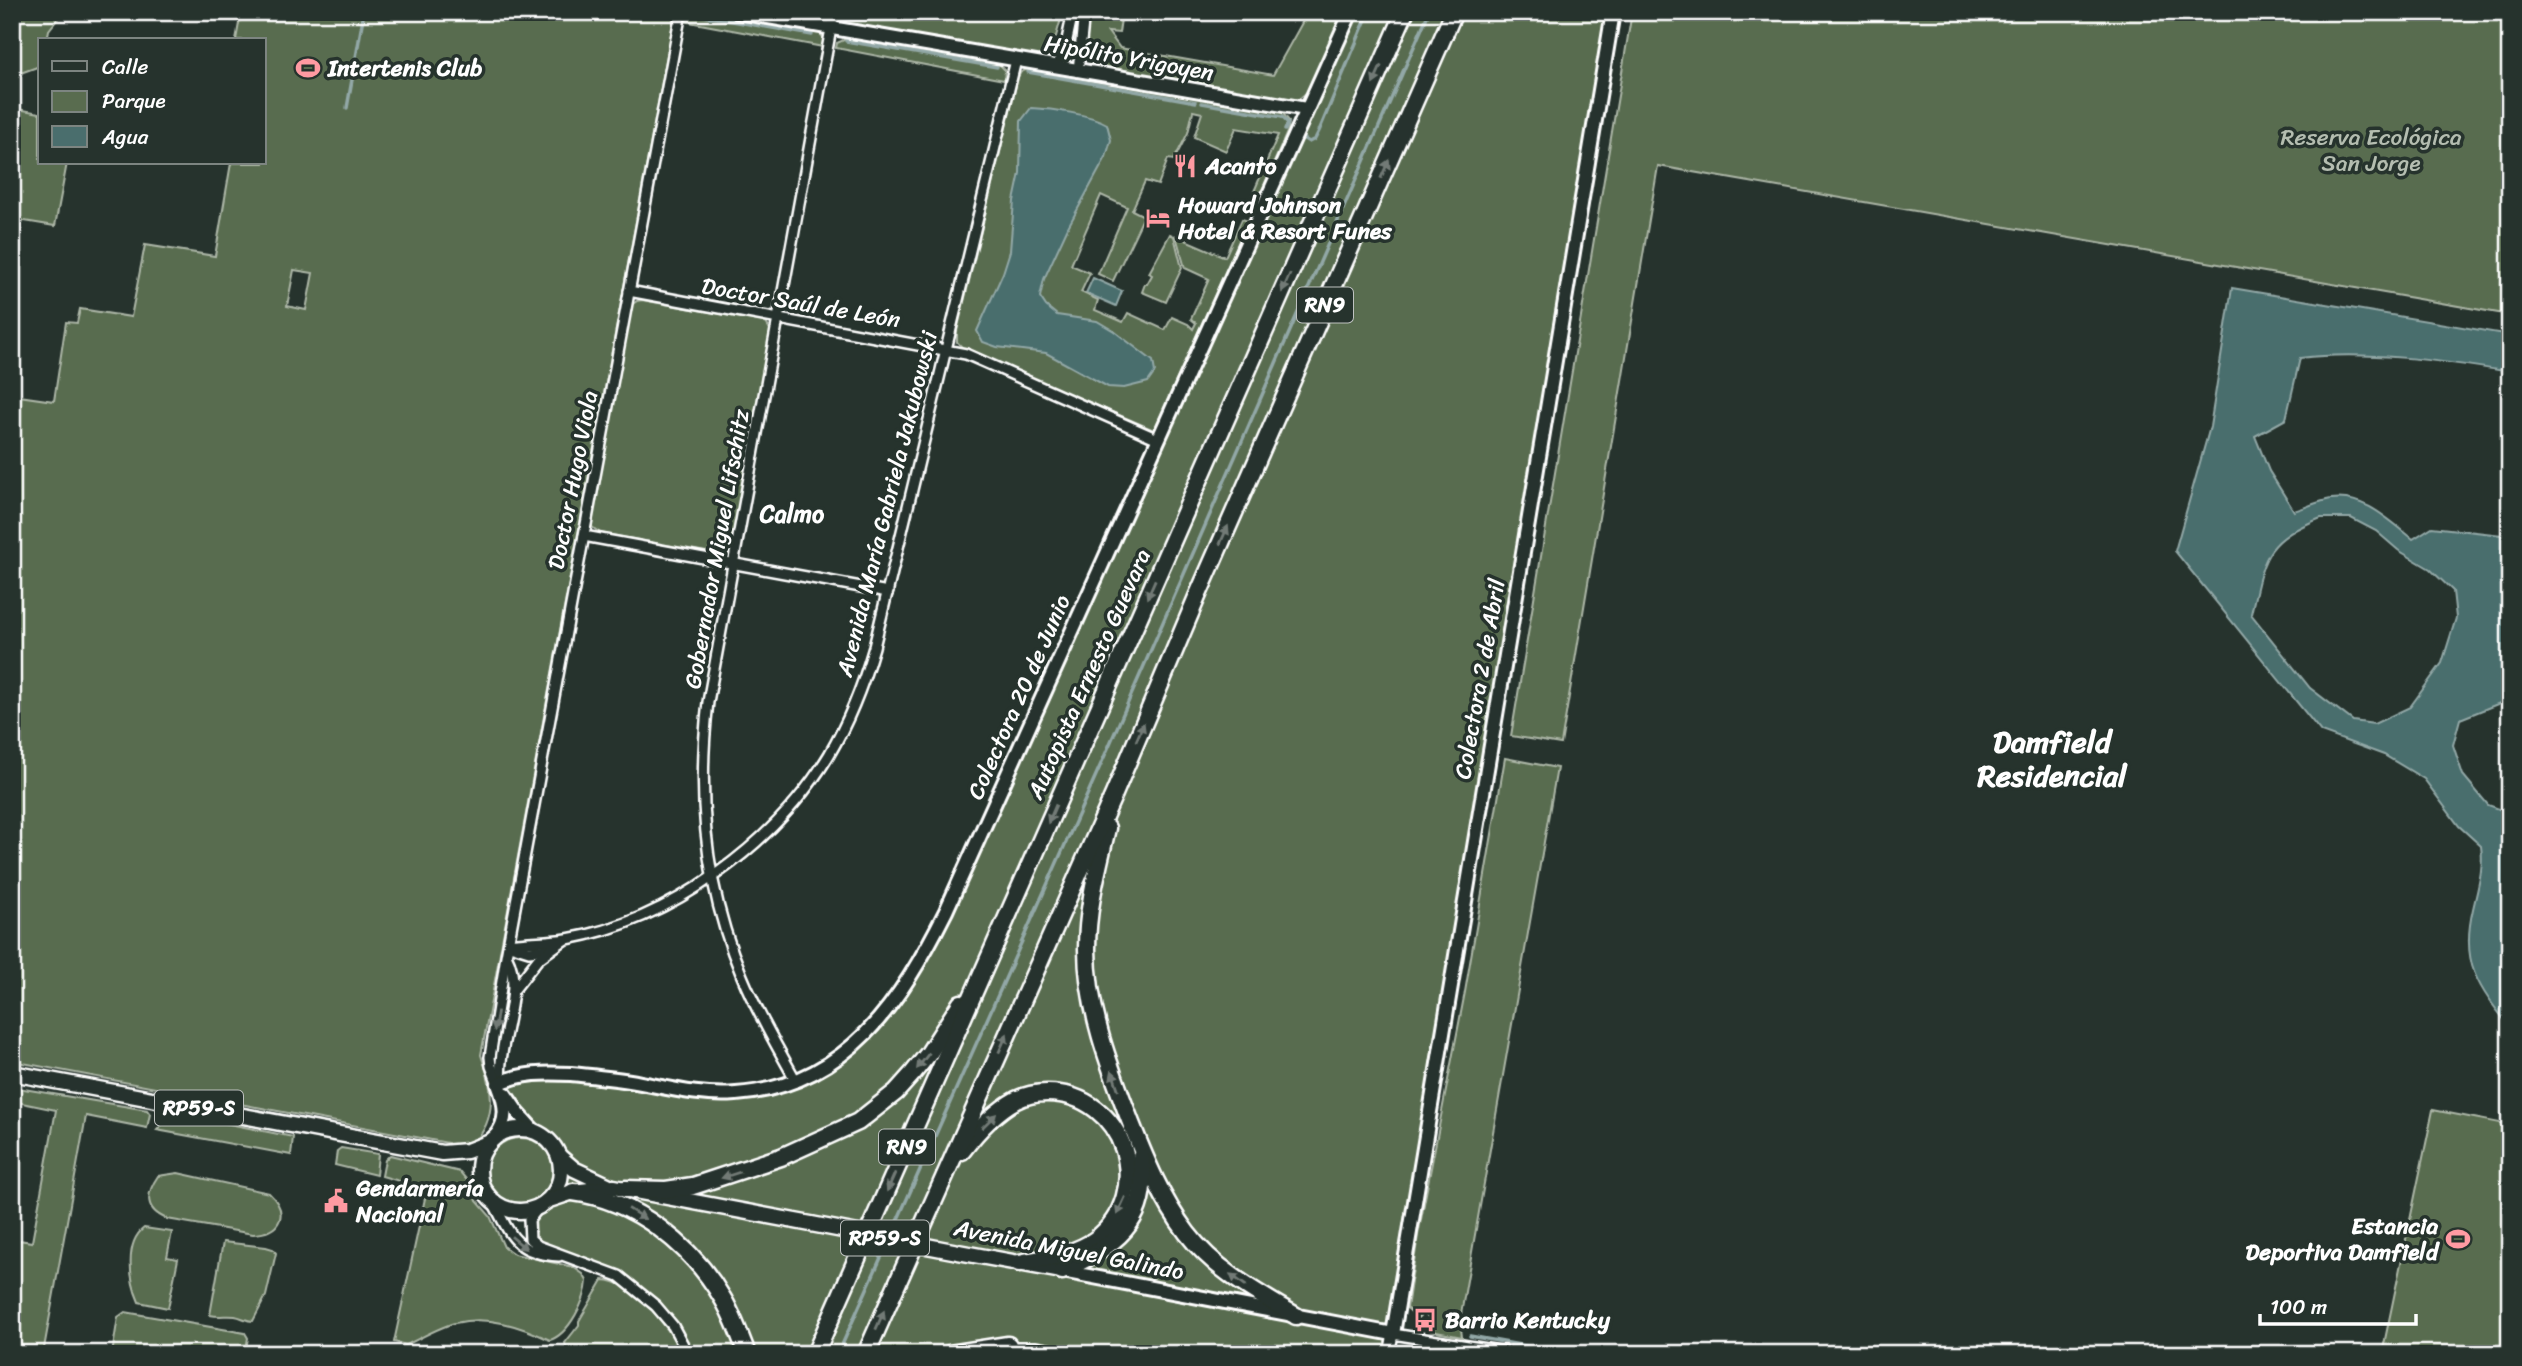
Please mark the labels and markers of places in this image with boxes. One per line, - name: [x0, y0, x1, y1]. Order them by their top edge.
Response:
- place label: Intertenis Club: [327, 48, 482, 89]
- sports icon: Intertenis Club: [294, 54, 322, 82]
- place label: Acanto: [1204, 146, 1277, 187]
- restaurant icon: Acanto: [1171, 152, 1199, 180]
- place label: Howard Johnson Hotel & Resort Funes: [1177, 185, 1393, 252]
- hotel icon: Howard Johnson Hotel & Resort Funes: [1144, 204, 1172, 232]
- place label: Gendarmería Nacional: [355, 1168, 484, 1235]
- public building icon: Gendarmería Nacional: [322, 1187, 350, 1215]
- place label: Estancia Deportiva Damfield: [2246, 1206, 2440, 1273]
- sports icon: Estancia Deportiva Damfield: [2444, 1225, 2472, 1253]
- place label: Barrio Kentucky: [1445, 1300, 1611, 1341]
- bus stop icon: Barrio Kentucky: [1411, 1306, 1439, 1334]

